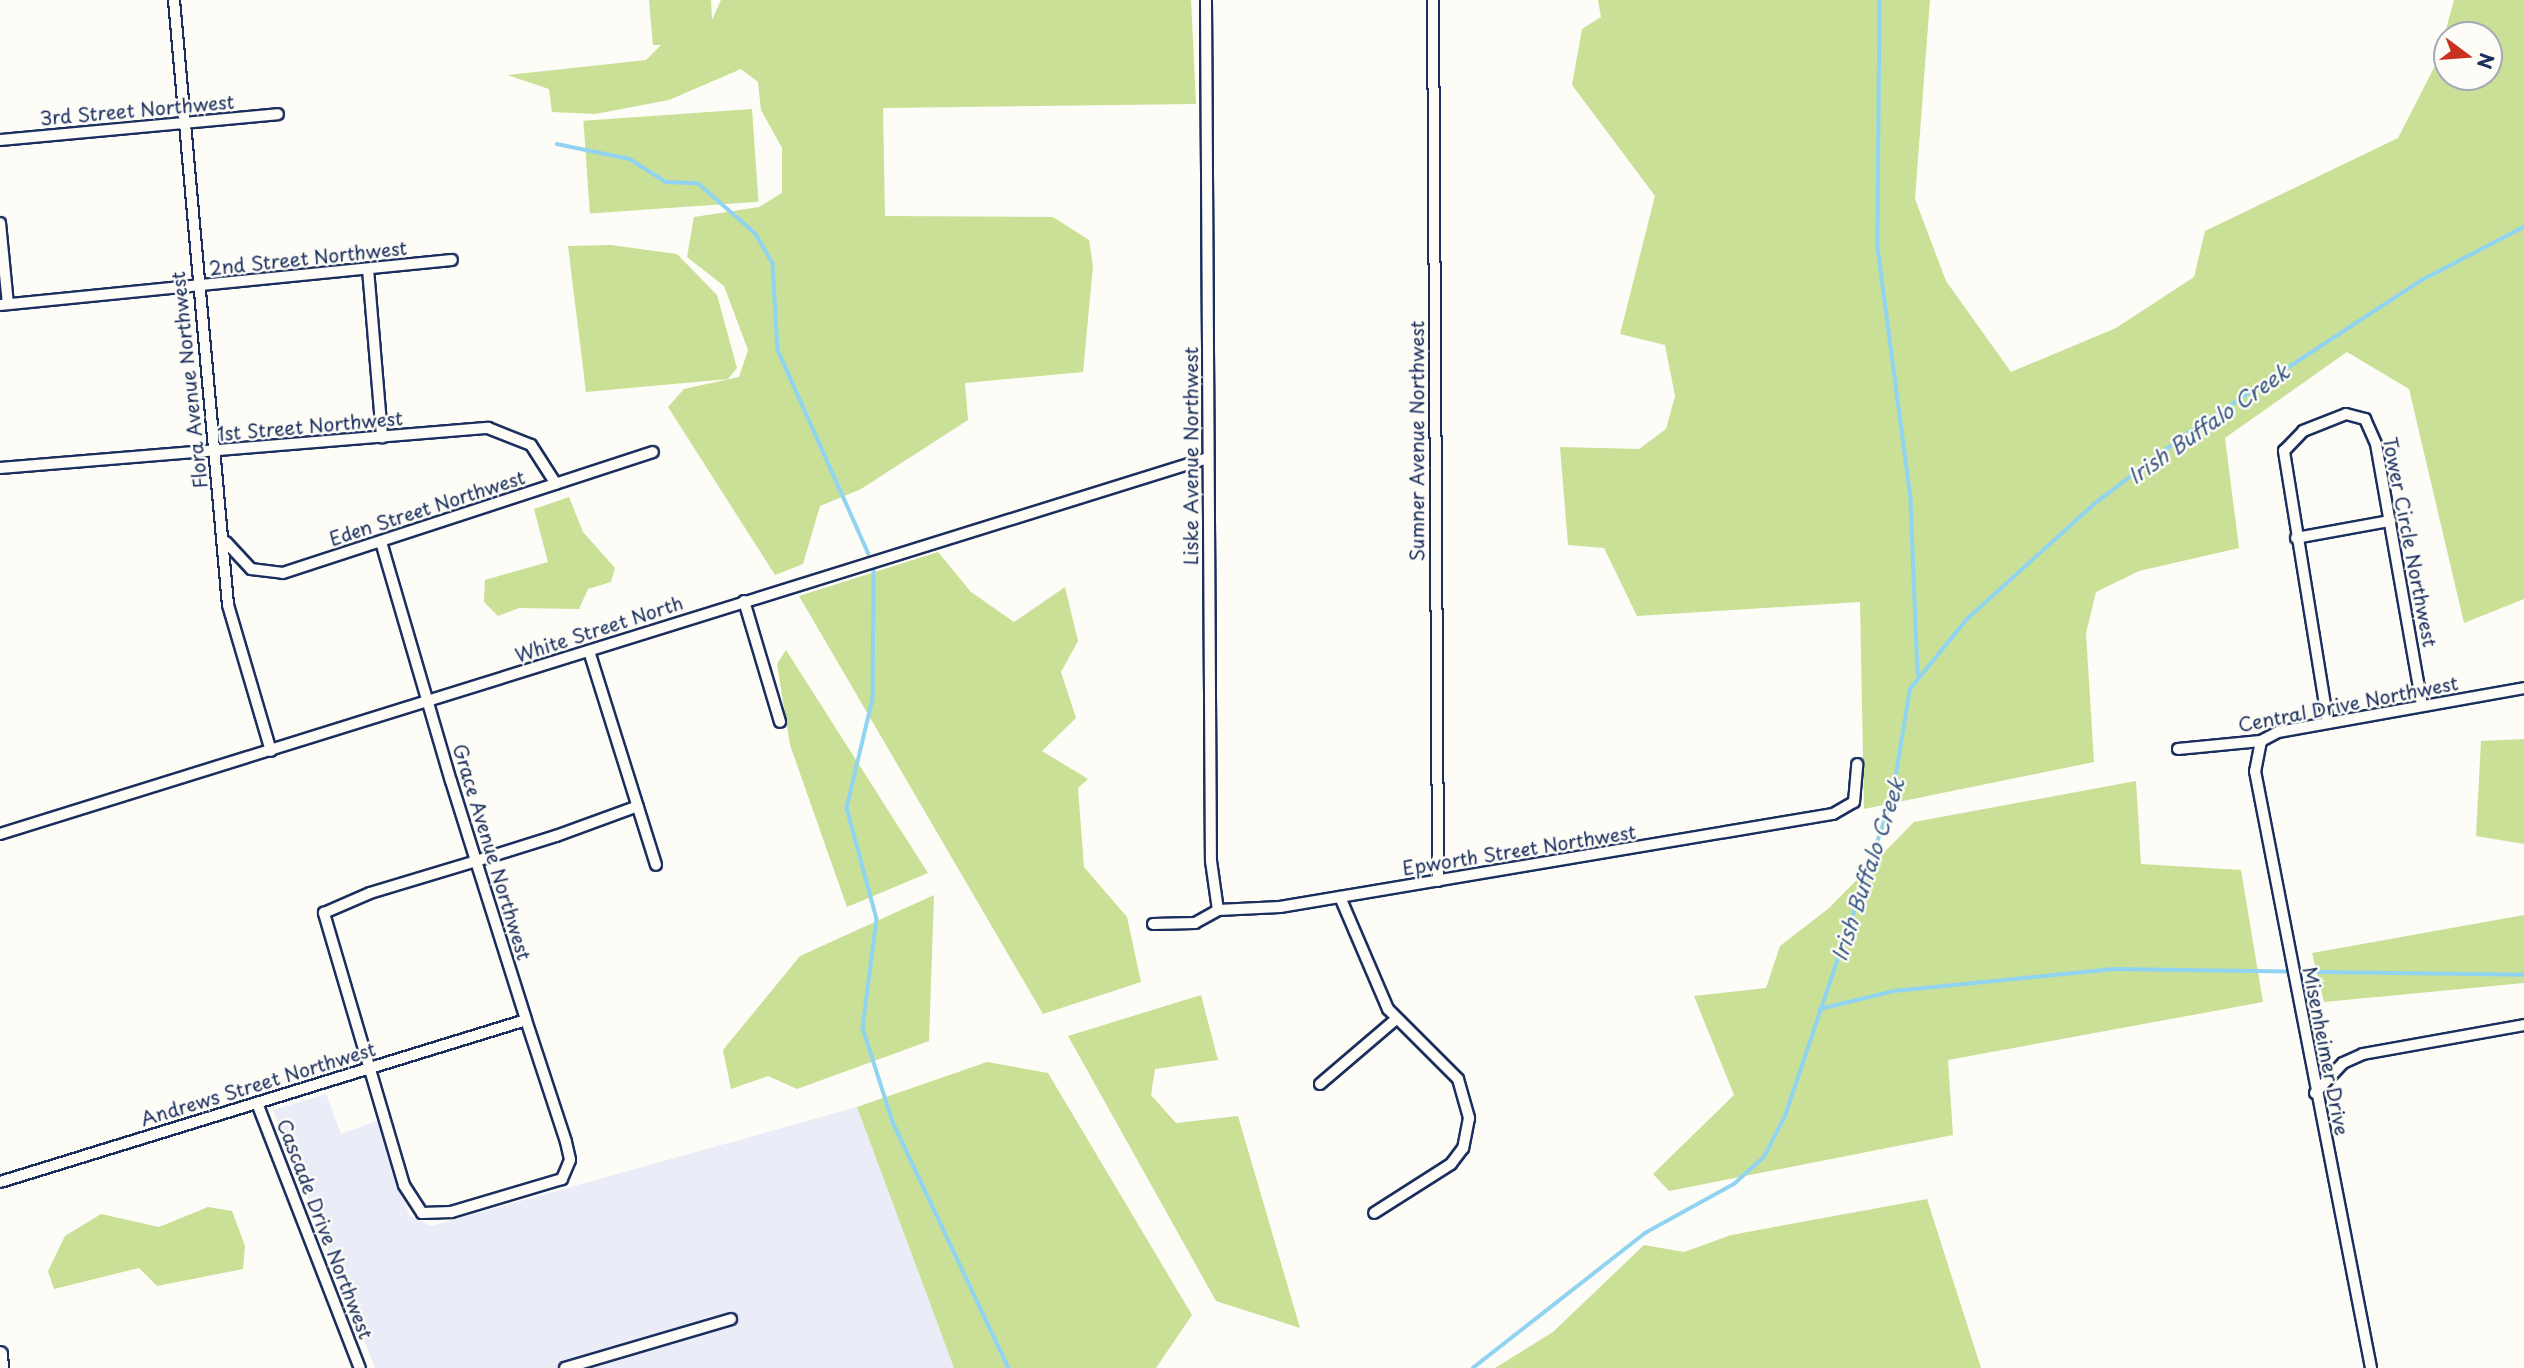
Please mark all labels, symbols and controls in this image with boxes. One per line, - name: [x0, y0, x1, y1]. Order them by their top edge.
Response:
- north arrow: [2433, 21, 2503, 91]
- text: N: [2471, 50, 2502, 72]
- street label: 3rd Street Northwest: [39, 90, 235, 130]
- street label: 2nd Street Northwest: [208, 236, 408, 280]
- street label: Flora Avenue Northwest: [166, 271, 212, 489]
- street label: Sumner Avenue Northwest: [1406, 320, 1428, 562]
- street label: Liske Avenue Northwest: [1180, 348, 1202, 564]
- water label: Irish Buffalo Creek: [2122, 358, 2294, 488]
- street label: 1st Street Northwest: [215, 406, 405, 446]
- street label: Tower Circle Northwest: [2378, 435, 2442, 649]
- street label: Eden Street Northwest: [325, 465, 529, 551]
- street label: White Street North: [512, 591, 686, 667]
- street label: Central Drive Northwest: [2236, 671, 2460, 737]
- street label: Grace Avenue Northwest: [448, 740, 536, 964]
- water label: Irish Buffalo Creek: [1825, 774, 1909, 964]
- street label: Epworth Street Northwest: [1398, 820, 1640, 880]
- street label: Misenheimer Drive: [2298, 965, 2354, 1137]
- street label: Andrews Street Northwest: [138, 1037, 378, 1131]
- street label: Cascade Drive Northwest: [273, 1116, 377, 1342]

